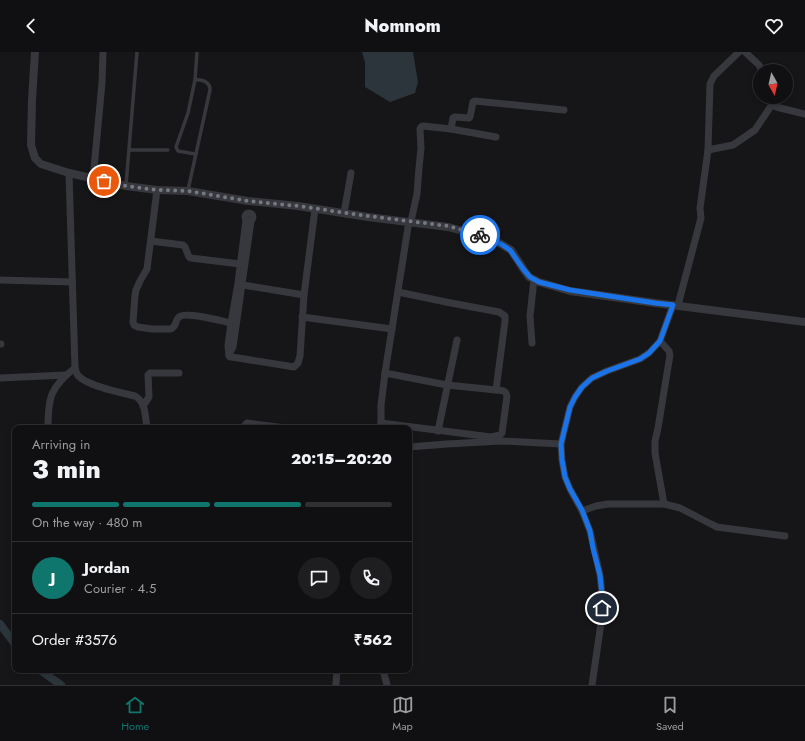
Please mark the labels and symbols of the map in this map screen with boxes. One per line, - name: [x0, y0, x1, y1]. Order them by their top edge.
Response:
- north arrow: [753, 64, 793, 104]
- pin: [87, 164, 121, 198]
- courier: [460, 215, 500, 255]
- pin: [585, 591, 619, 625]

